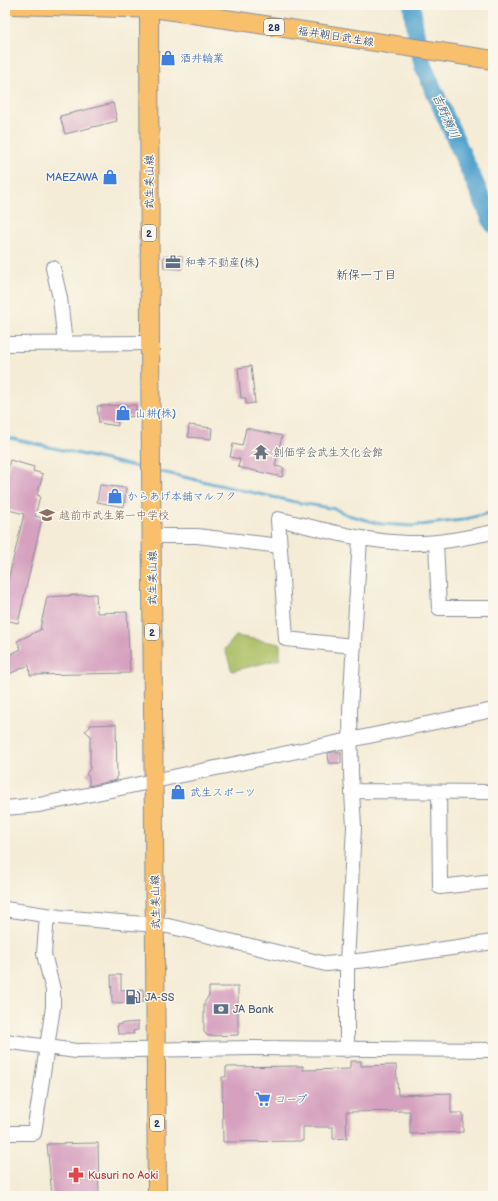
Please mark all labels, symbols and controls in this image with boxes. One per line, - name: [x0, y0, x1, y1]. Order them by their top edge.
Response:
- road number: 28: [264, 19, 284, 35]
- street label: 福井朝日武生線: [297, 24, 375, 49]
- shop icon: 酒井輪業: [159, 49, 177, 67]
- place label: 酒井輪業: [180, 52, 224, 65]
- water label: 吉野瀬川: [429, 91, 462, 141]
- street label: 武生美山線: [143, 155, 156, 210]
- shop icon: MAEZAWA: [101, 168, 119, 186]
- place label: MAEZAWA: [46, 171, 98, 184]
- road number: 2: [142, 225, 156, 241]
- office icon: 和幸不動産(株): [164, 253, 182, 271]
- place label: 和幸不動産(株): [185, 256, 259, 269]
- district label: 新保一丁目: [336, 268, 396, 283]
- shop icon: 山耕(株): [114, 404, 132, 422]
- place label: 山耕(株): [135, 407, 176, 420]
- temple icon: 創価学会武生文化会館: [252, 443, 270, 461]
- place label: 創価学会武生文化会館: [273, 446, 383, 459]
- shop icon: からあげ本舗マルフク: [106, 487, 124, 505]
- place label: からあげ本舗マルフク: [127, 490, 236, 503]
- school or university icon: 越前市武生第一中学校: [38, 506, 56, 524]
- place label: 越前市武生第一中学校: [59, 509, 169, 522]
- street label: 武生美山線: [146, 551, 159, 606]
- road number: 2: [145, 624, 159, 640]
- shop icon: 武生スポーツ: [169, 783, 187, 801]
- place label: 武生スポーツ: [190, 786, 256, 799]
- street label: 武生美山線: [149, 874, 162, 930]
- fuel station icon: JA-SS: [124, 988, 142, 1006]
- place label: JA-SS: [145, 991, 175, 1004]
- bank icon: JA Bank: [212, 1000, 230, 1018]
- place label: JA Bank: [233, 1003, 274, 1016]
- supermarket icon: コープ: [254, 1090, 272, 1108]
- place label: コープ: [275, 1093, 308, 1106]
- road number: 2: [150, 1115, 164, 1131]
- pharmacy icon: Kusuri no Aoki: [67, 1166, 85, 1184]
- place label: Kusuri no Aoki: [88, 1169, 158, 1182]

